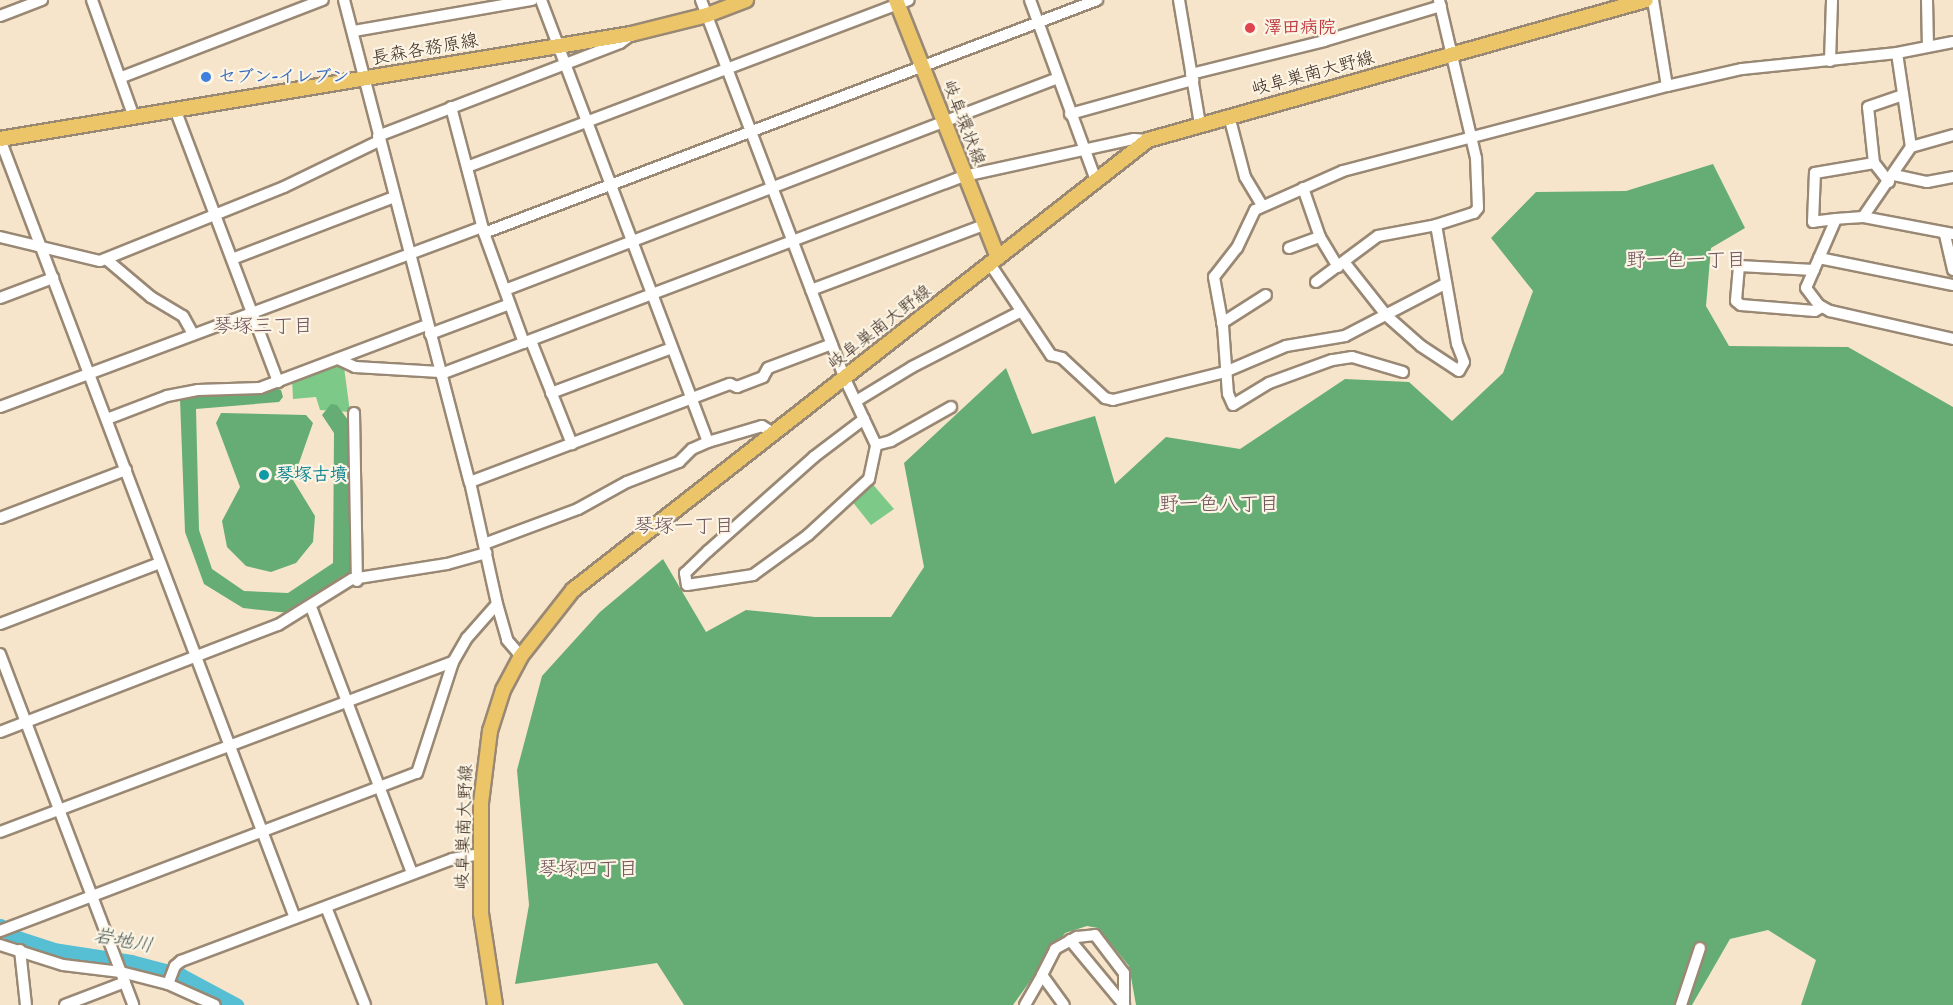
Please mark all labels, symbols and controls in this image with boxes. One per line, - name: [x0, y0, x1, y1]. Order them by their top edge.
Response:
- place label: 澤田病院: [1264, 17, 1336, 39]
- marker: 澤田病院: [1241, 19, 1259, 37]
- street label: 長森各務原線: [370, 30, 480, 70]
- street label: 岐阜巣南大野線: [1249, 47, 1377, 101]
- place label: セブン-イレブン: [218, 66, 350, 88]
- marker: セブン-イレブン: [199, 70, 213, 84]
- street label: 岐阜環状線: [937, 77, 989, 169]
- district label: 野一色一丁目: [1626, 248, 1746, 272]
- street label: 岐阜巣南大野線: [824, 281, 936, 375]
- district label: 琴塚三丁目: [213, 314, 313, 338]
- place label: 琴塚古墳: [276, 464, 348, 486]
- marker: 琴塚古墳: [257, 468, 271, 482]
- district label: 野一色八丁目: [1159, 492, 1279, 516]
- district label: 琴塚一丁目: [634, 514, 734, 538]
- street label: 岐阜巣南大野線: [452, 764, 478, 890]
- district label: 琴塚四丁目: [538, 857, 638, 881]
- water label: 岩地川: [91, 923, 155, 959]

